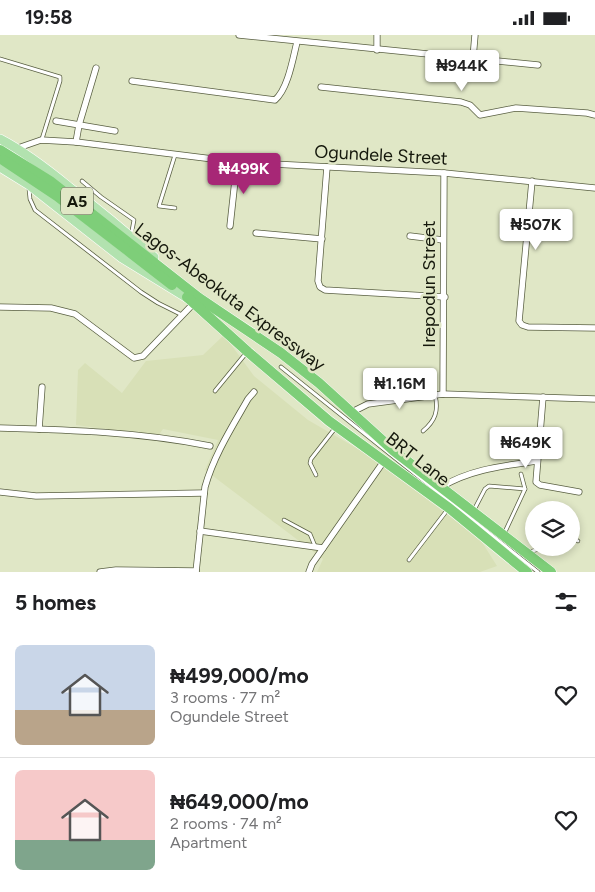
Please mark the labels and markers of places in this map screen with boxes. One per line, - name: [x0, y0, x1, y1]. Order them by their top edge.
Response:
- pin: ₦944K: [427, 50, 497, 92]
- pin: ₦499K: [209, 153, 279, 195]
- pin: ₦507K: [501, 209, 571, 251]
- pin: ₦1.16M: [359, 367, 441, 410]
- pin: ₦649K: [491, 427, 561, 469]

